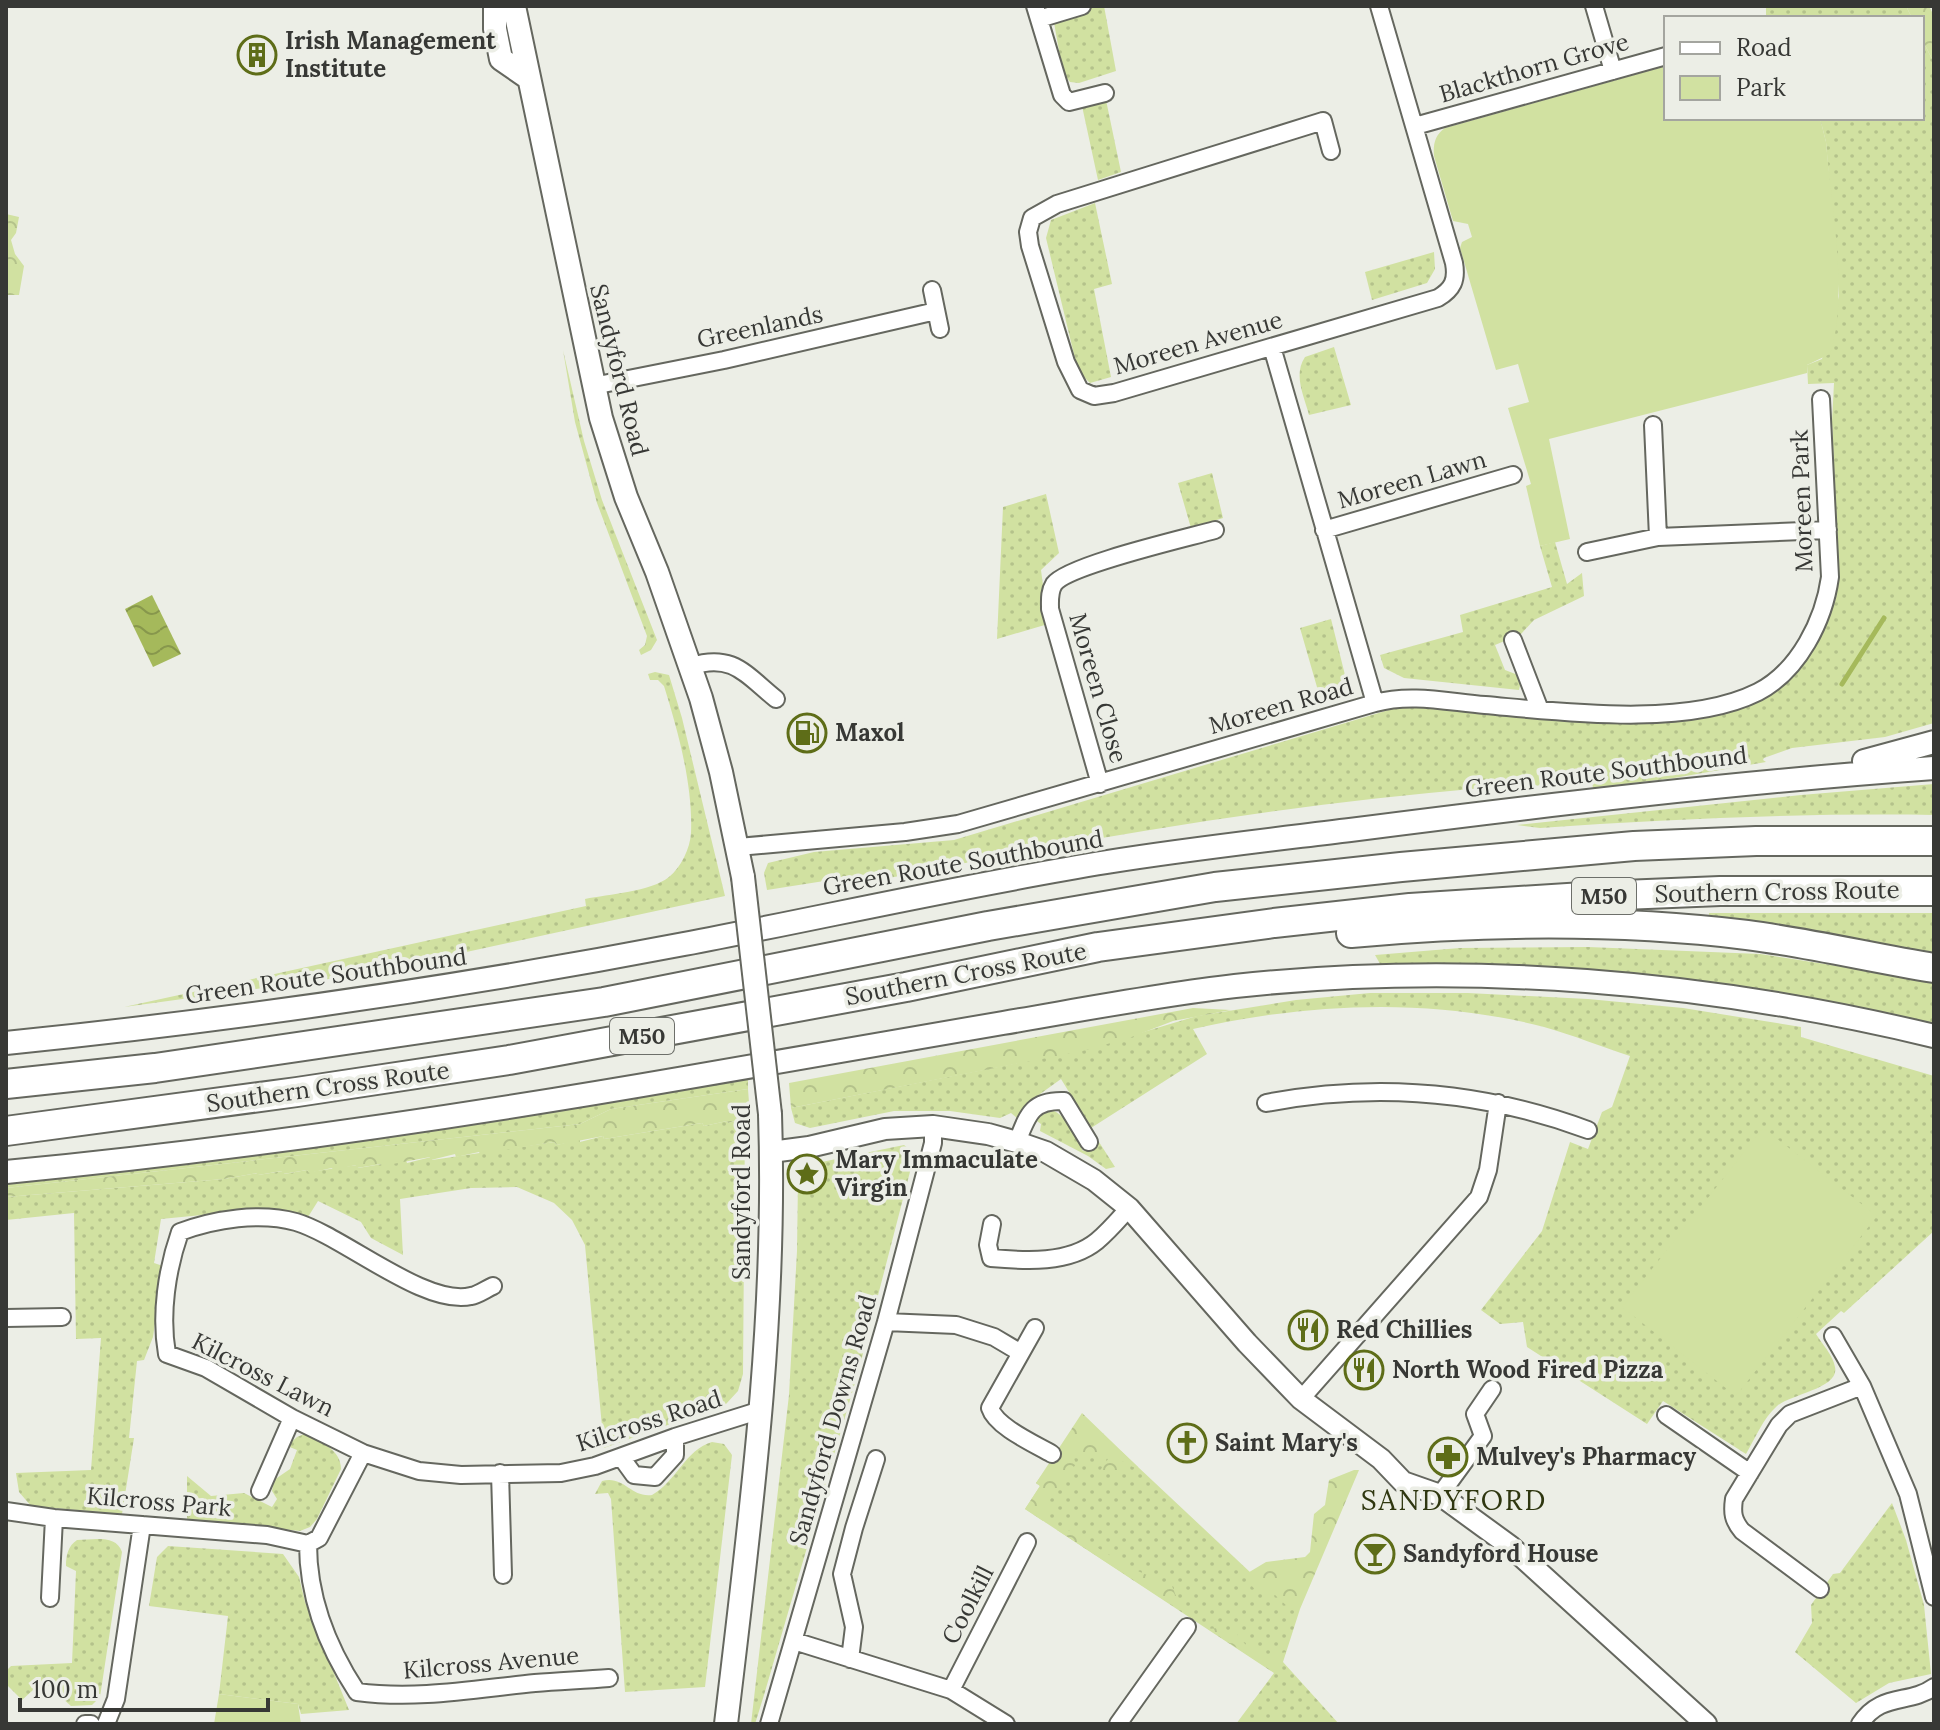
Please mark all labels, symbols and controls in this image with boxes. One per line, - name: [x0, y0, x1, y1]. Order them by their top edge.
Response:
- legend: [1664, 16, 1924, 120]
- place label: Irish Management Institute: [285, 25, 497, 84]
- street label: Blackthorn Grove: [1436, 26, 1632, 109]
- text: Road: [1736, 32, 1792, 63]
- building icon: Irish Management Institute: [236, 34, 278, 76]
- text: Park: [1736, 72, 1786, 103]
- street label: Sandyford Road: [583, 281, 656, 459]
- street label: Greenlands: [694, 298, 826, 355]
- street label: Moreen Avenue: [1110, 304, 1286, 381]
- street label: Moreen Park: [1784, 429, 1819, 573]
- street label: Moreen Lawn: [1334, 444, 1490, 516]
- street label: Moreen Close: [1062, 609, 1135, 766]
- street label: Moreen Road: [1205, 670, 1357, 741]
- fuel station icon: Maxol: [786, 712, 828, 754]
- place label: Maxol: [835, 717, 905, 748]
- street label: Green Route Southbound: [1463, 739, 1749, 804]
- street label: Green Route Southbound: [820, 823, 1105, 902]
- street label: Southern Cross Route: [1654, 874, 1900, 909]
- road number: M50: [1572, 878, 1636, 914]
- street label: Southern Cross Route: [843, 935, 1089, 1012]
- street label: Green Route Southbound: [183, 940, 469, 1011]
- road number: M50: [610, 1018, 674, 1054]
- street label: Southern Cross Route: [204, 1054, 451, 1119]
- street label: Sandyford Road: [726, 1104, 757, 1280]
- place label: Mary Immaculate Virgin: [835, 1144, 1038, 1203]
- place icon: Mary Immaculate Virgin: [786, 1153, 828, 1195]
- street label: Sandyford Downs Road: [782, 1291, 883, 1549]
- restaurant icon: Red Chillies: [1287, 1309, 1329, 1351]
- place label: Red Chillies: [1336, 1314, 1472, 1345]
- street label: Kilcross Lawn: [187, 1325, 340, 1424]
- restaurant icon: North Wood Fired Pizza: [1343, 1349, 1385, 1391]
- place label: North Wood Fired Pizza: [1392, 1354, 1664, 1385]
- street label: Kilcross Road: [572, 1382, 725, 1459]
- church icon: Saint Mary's: [1166, 1422, 1208, 1464]
- place label: Saint Mary's: [1215, 1427, 1358, 1458]
- pharmacy icon: Mulvey's Pharmacy: [1427, 1436, 1469, 1478]
- place label: Mulvey's Pharmacy: [1476, 1441, 1697, 1472]
- street label: Kilcross Park: [85, 1480, 233, 1523]
- district label: SANDYFORD: [1361, 1482, 1547, 1518]
- bar icon: Sandyford House: [1354, 1533, 1396, 1575]
- place label: Sandyford House: [1403, 1538, 1599, 1569]
- street label: Coolkill: [935, 1560, 1000, 1649]
- street label: Kilcross Avenue: [402, 1639, 580, 1686]
- scale bar: [20, 1662, 268, 1712]
- text: 100 m: [32, 1674, 98, 1705]

